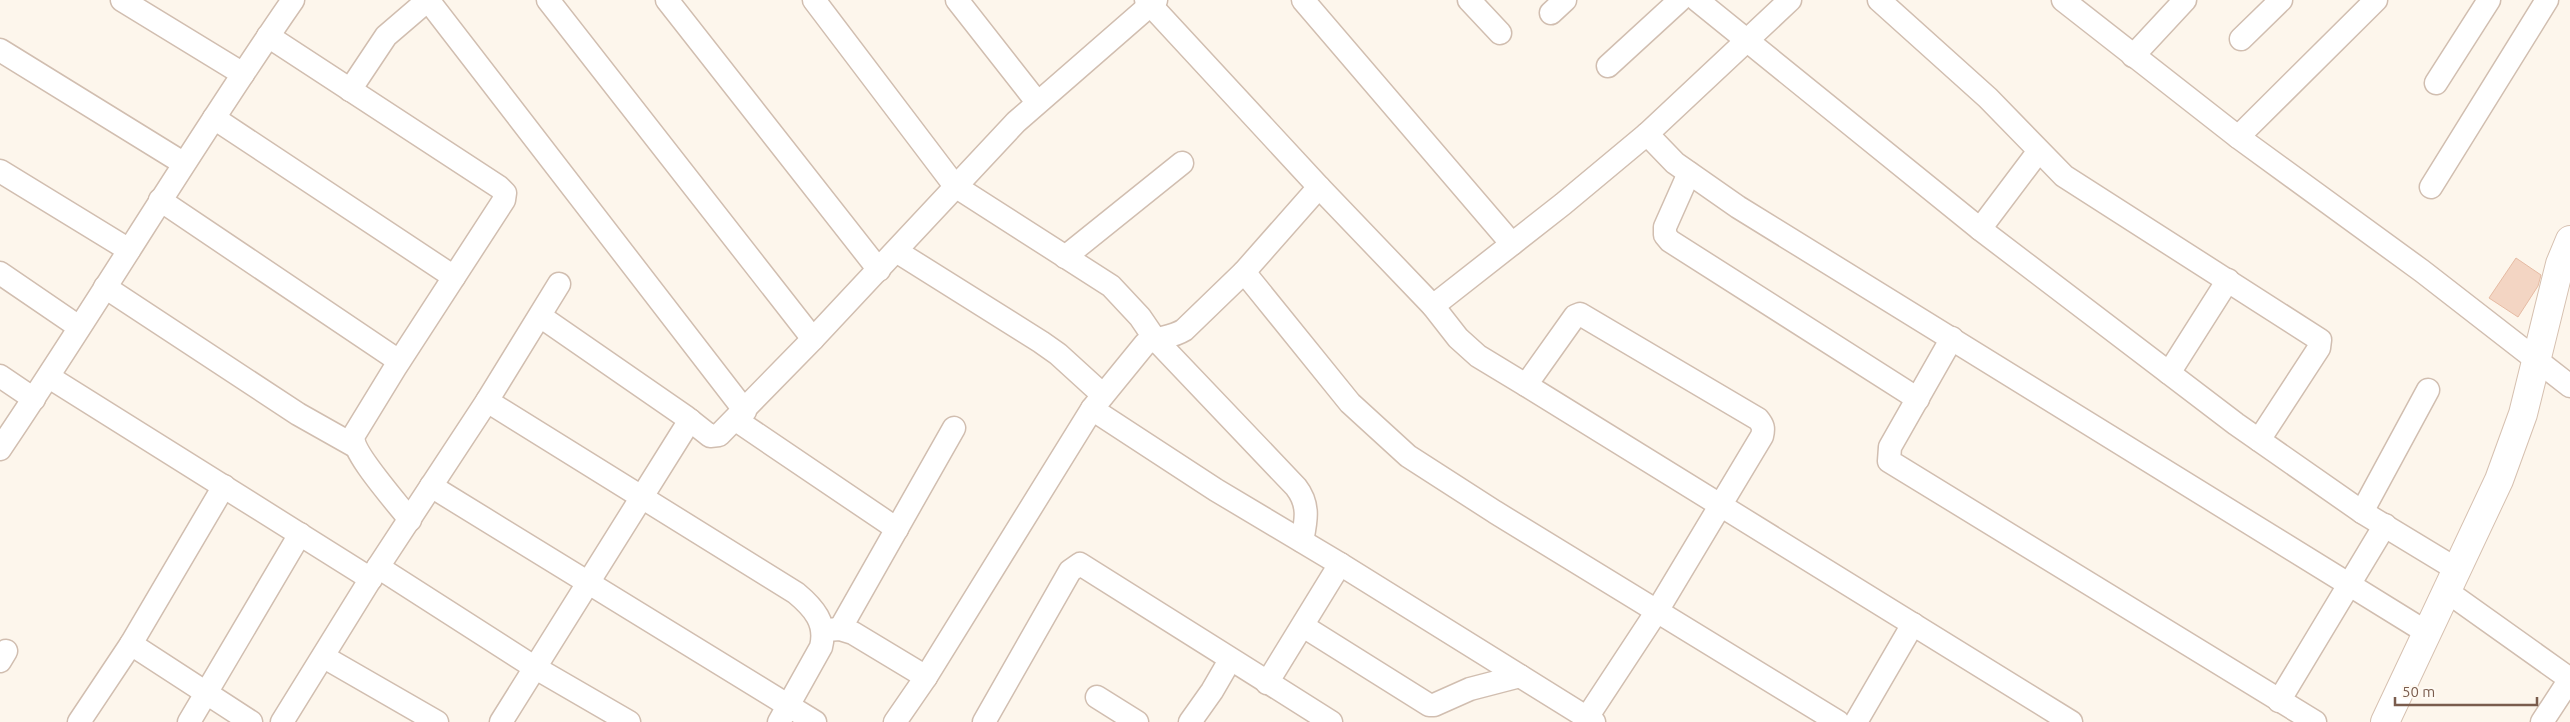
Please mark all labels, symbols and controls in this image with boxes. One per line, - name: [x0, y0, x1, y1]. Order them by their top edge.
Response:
- scale bar: [2395, 674, 2538, 706]
- text: 50 m: [2402, 683, 2435, 700]

